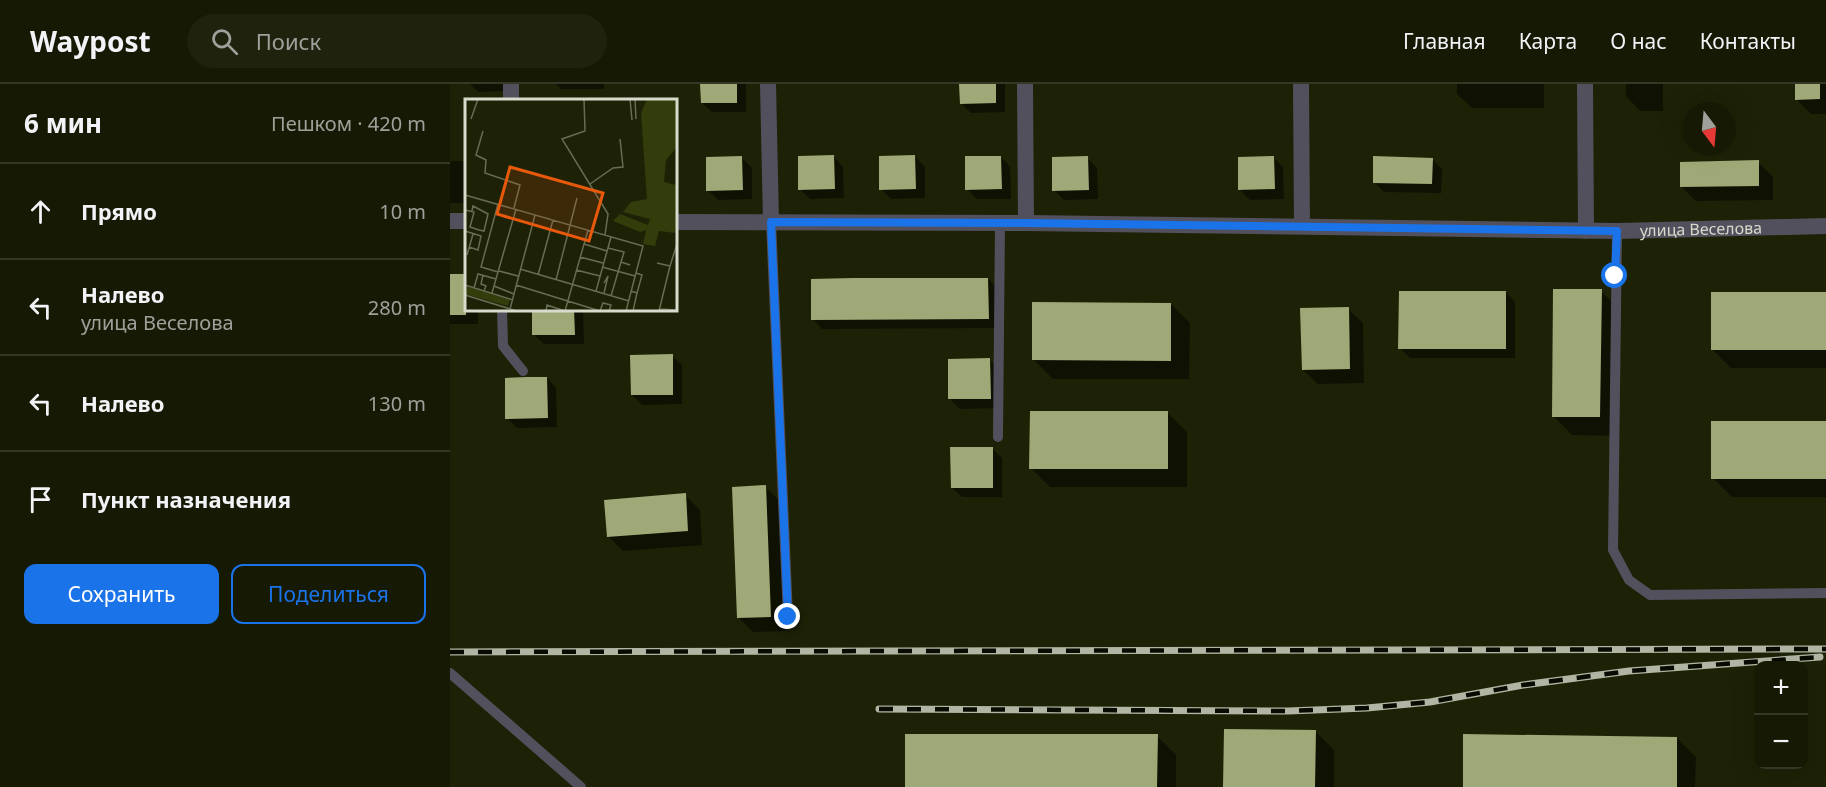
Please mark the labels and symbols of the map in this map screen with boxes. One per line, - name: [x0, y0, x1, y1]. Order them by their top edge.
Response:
- inset map: [465, 99, 676, 310]
- north arrow: [1682, 102, 1736, 156]
- street label: улица Веселова: [1640, 217, 1762, 241]
- route start: [1601, 262, 1627, 288]
- route end: [774, 603, 800, 629]

